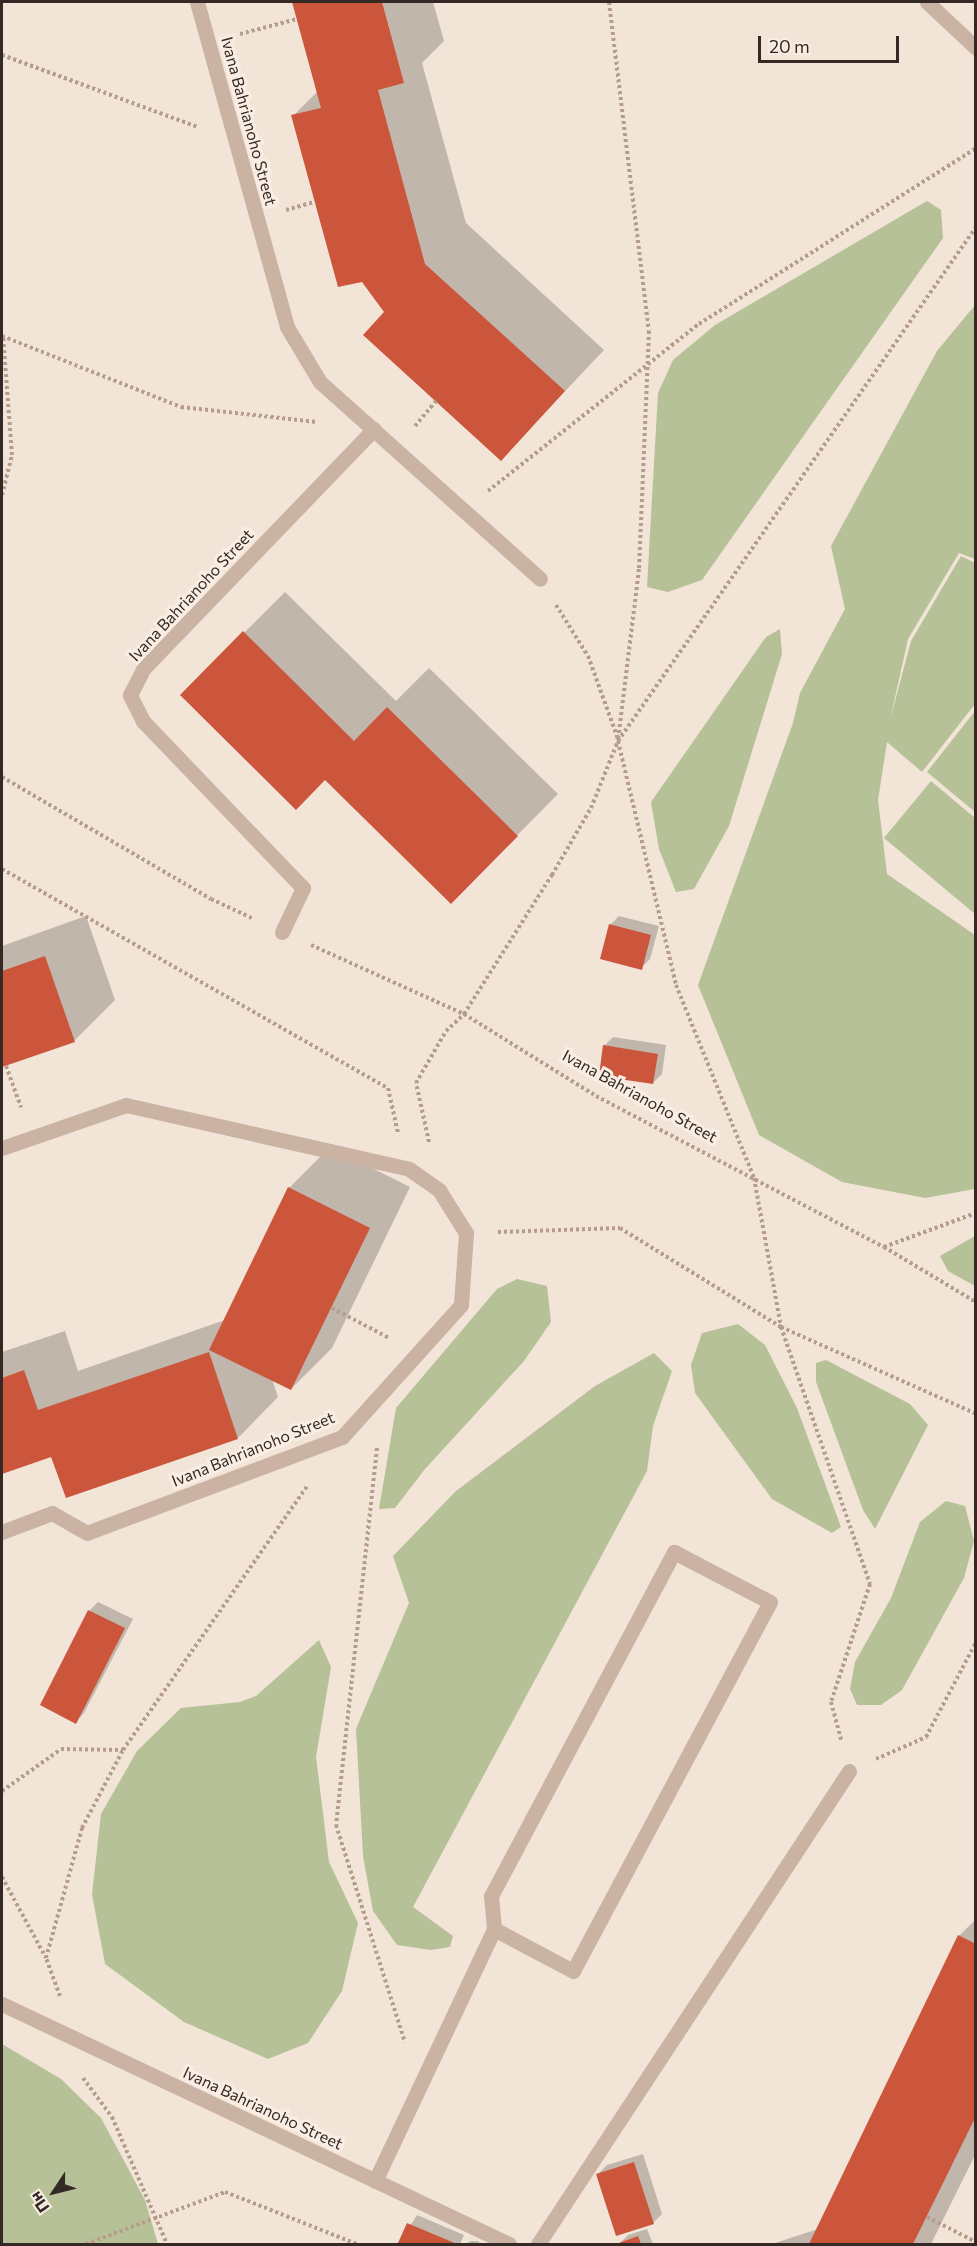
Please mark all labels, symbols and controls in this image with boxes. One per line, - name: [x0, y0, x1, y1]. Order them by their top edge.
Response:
- scale bar: [761, 24, 902, 62]
- street label: Ivana Bahrianoho Street: [217, 34, 281, 208]
- text: 20 m: [769, 35, 810, 57]
- street label: Ivana Bahrianoho Street: [125, 525, 257, 665]
- street label: Ivana Bahrianoho Street: [559, 1045, 721, 1147]
- street label: Ivana Bahrianoho Street: [169, 1408, 337, 1490]
- street label: Ivana Bahrianoho Street: [180, 2063, 346, 2153]
- north arrow: [24, 2162, 84, 2222]
- text: Пн: [25, 2188, 53, 2217]

